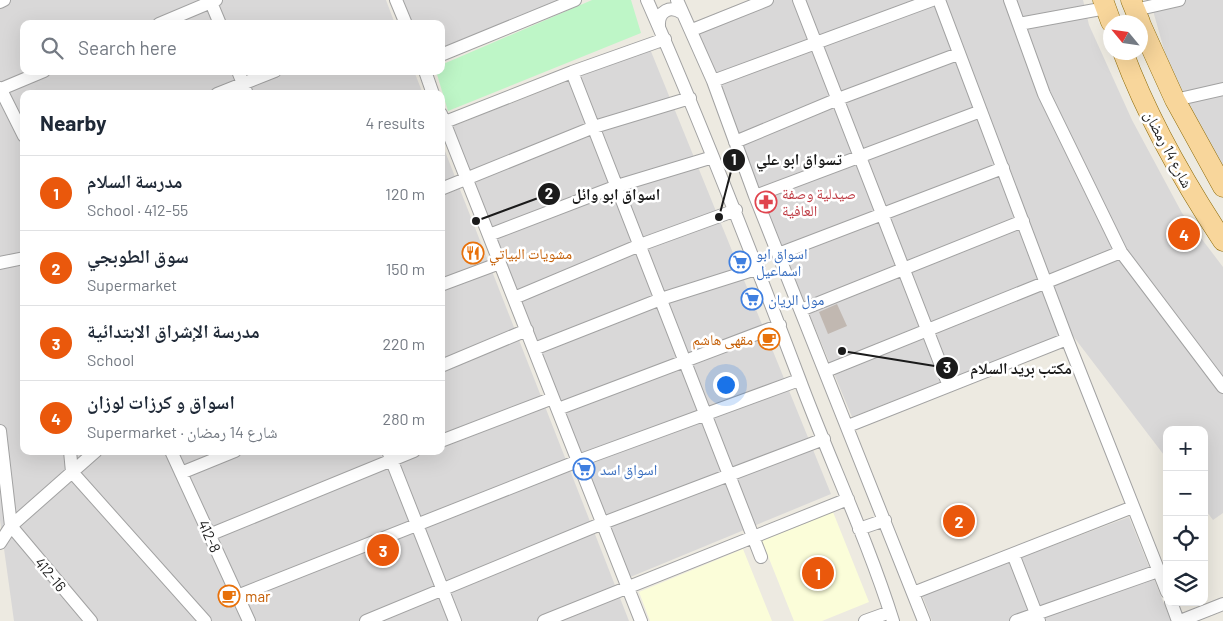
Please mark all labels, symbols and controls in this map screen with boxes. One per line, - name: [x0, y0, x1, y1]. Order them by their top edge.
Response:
- north arrow: [1103, 15, 1148, 60]
- search box: [20, 20, 445, 75]
- icon: search: [38, 34, 66, 62]
- text: Search here: [78, 36, 177, 59]
- street label: شارع 14 رمضان: [1139, 107, 1197, 192]
- text: Nearby: [40, 110, 106, 135]
- text: 4 results: [365, 113, 425, 132]
- callout: تسواق ابو علي: [721, 144, 852, 175]
- text: تسواق ابو علي: [756, 149, 843, 172]
- text: 1: [731, 150, 737, 168]
- text: مدرسة السلام: [87, 169, 183, 192]
- callout: اسواق ابو وائل: [536, 178, 670, 209]
- text: 1: [53, 184, 59, 203]
- text: 120 m: [385, 184, 425, 203]
- text: 2: [545, 184, 553, 202]
- text: اسواق ابو وائل: [572, 184, 660, 204]
- place label: صيدلية وصفة العافية: [782, 184, 856, 219]
- pharmacy icon: صيدلية وصفة العافية: [754, 190, 778, 214]
- text: School · 412-55: [87, 200, 188, 219]
- pin: 4: [1168, 215, 1200, 253]
- restaurant icon: مشويات البياتي: [461, 241, 485, 265]
- text: سوق الطوبجي: [87, 244, 189, 267]
- place label: مشويات البياتي: [489, 244, 572, 266]
- place label: اسواق ابو اسماعيل: [756, 244, 807, 281]
- supermarket icon: اسواق ابو اسماعيل: [728, 250, 752, 274]
- text: 2: [52, 259, 60, 278]
- text: 150 m: [386, 259, 425, 278]
- text: Supermarket: [87, 275, 177, 294]
- supermarket icon: مول الريان: [740, 287, 764, 311]
- place label: مول الريان: [768, 290, 824, 310]
- text: مدرسة الإشراق الابتدائية: [87, 319, 260, 342]
- cafe icon: مقهى هاشم: [757, 327, 781, 351]
- place label: مقهى هاشم: [692, 330, 753, 350]
- text: 3: [52, 334, 60, 353]
- text: 220 m: [382, 334, 425, 353]
- text: School: [87, 350, 134, 369]
- callout: مكتب بريد السلام: [935, 353, 1081, 384]
- text: 3: [943, 358, 951, 376]
- text: مكتب بريد السلام: [970, 358, 1072, 380]
- your location: [713, 372, 739, 398]
- text: اسواق و كرزات لوزان: [87, 390, 235, 413]
- text: 4: [51, 409, 61, 428]
- text: 280 m: [383, 409, 425, 428]
- text: Supermarket · شارع 14 رمضان: [87, 422, 278, 441]
- map controls: [1163, 426, 1208, 606]
- button: +: [1163, 426, 1208, 471]
- supermarket icon: اسواق اسد: [572, 457, 596, 481]
- place label: اسواق اسد: [600, 460, 657, 480]
- button: −: [1163, 471, 1208, 516]
- pin: 2: [943, 502, 975, 540]
- button: locate: [1163, 516, 1208, 561]
- street label: 412-8: [195, 517, 225, 555]
- pin: 3: [367, 531, 399, 569]
- street label: 412-16: [32, 553, 70, 595]
- pin: 1: [802, 554, 834, 592]
- button: layers: [1163, 561, 1208, 606]
- cafe icon: mar: [217, 584, 241, 608]
- place label: mar: [245, 587, 271, 605]

